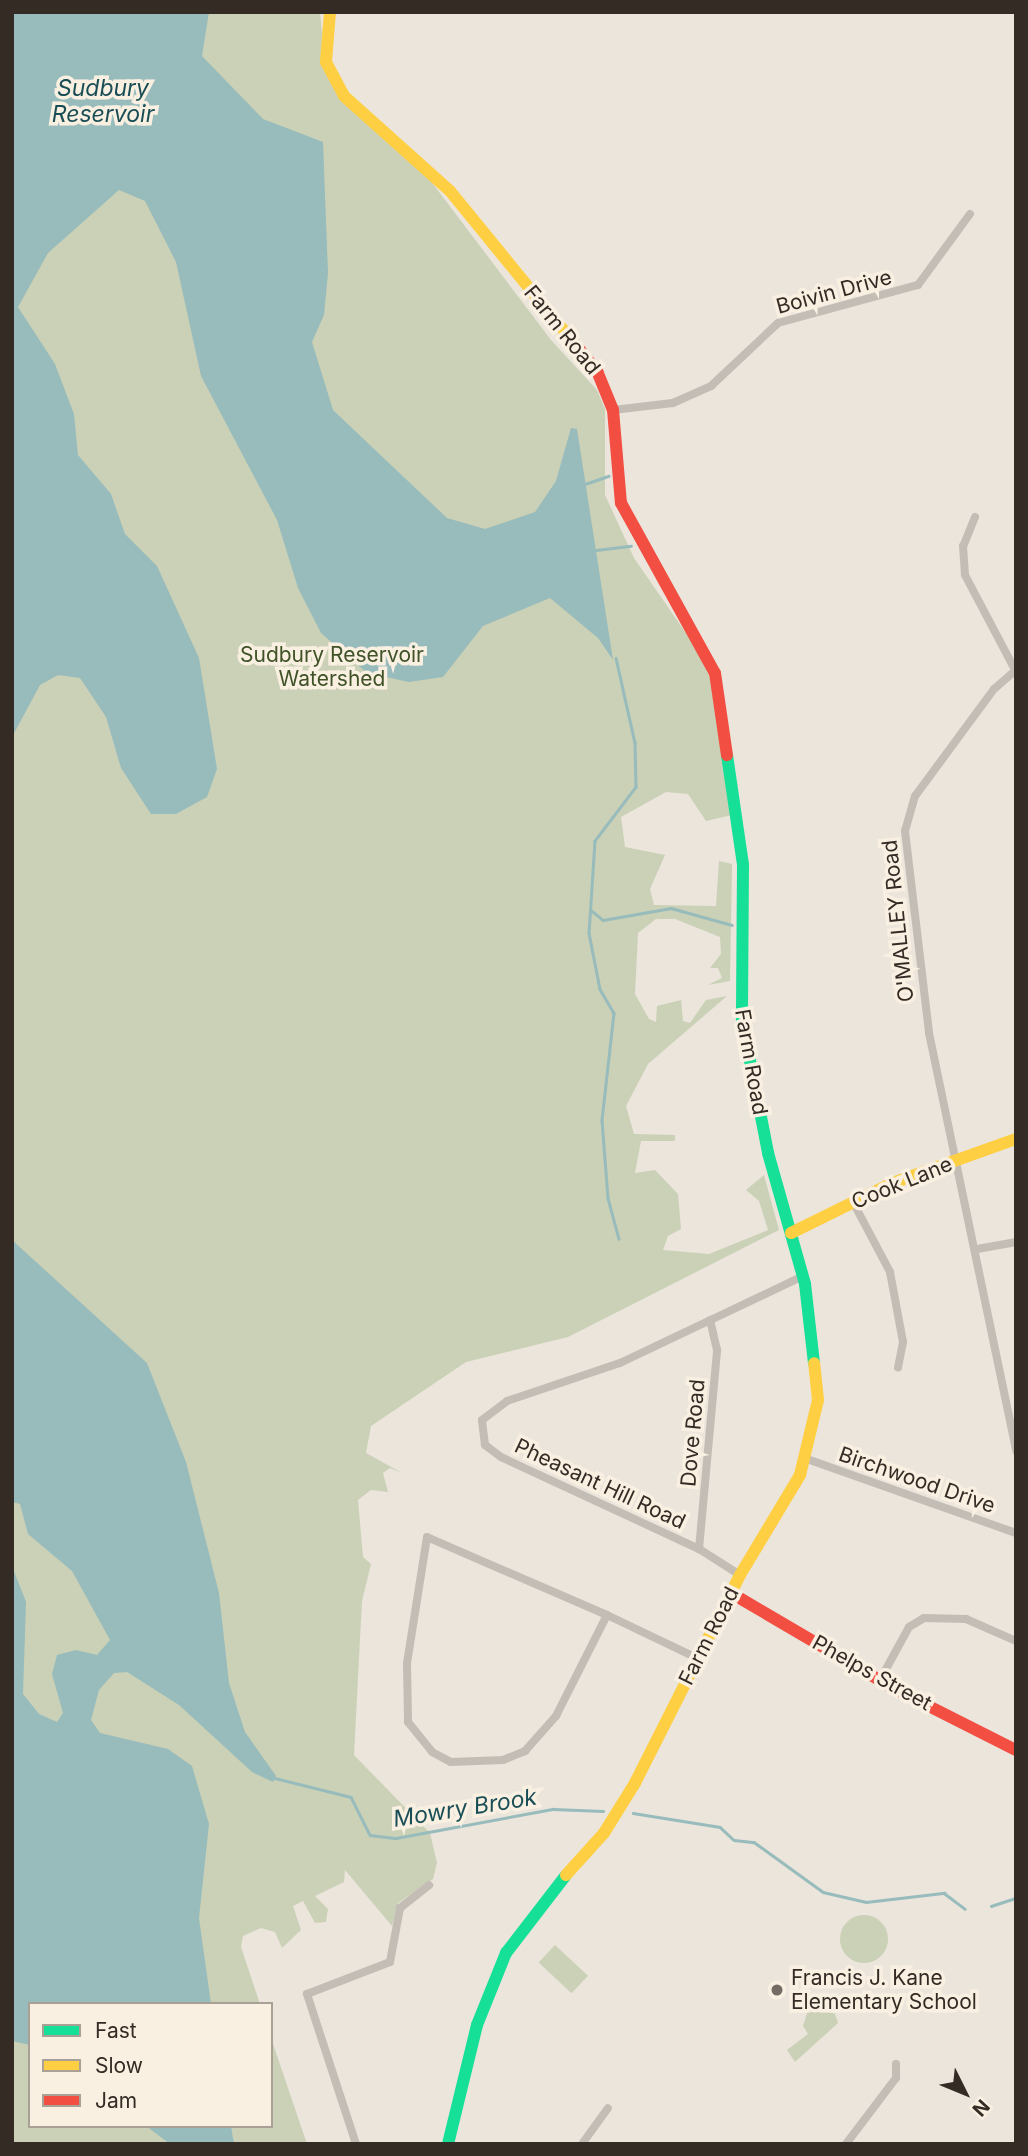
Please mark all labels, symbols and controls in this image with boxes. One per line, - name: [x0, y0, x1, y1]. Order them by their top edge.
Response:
- water label: Sudbury Reservoir: [52, 74, 154, 128]
- street label: Boivin Drive: [773, 264, 895, 320]
- street label: Farm Road: [519, 281, 605, 379]
- park label: Sudbury Reservoir Watershed: [240, 642, 424, 692]
- street label: O'MALLEY Road: [877, 839, 919, 1003]
- street label: Farm Road: [729, 1007, 773, 1117]
- street label: Cook Lane: [848, 1151, 956, 1215]
- street label: Dove Road: [676, 1378, 710, 1488]
- street label: Pheasant Hill Road: [511, 1433, 689, 1535]
- street label: Birchwood Drive: [836, 1441, 998, 1519]
- street label: Farm Road: [674, 1583, 744, 1689]
- street label: Phelps Street: [808, 1630, 936, 1716]
- water label: Mowry Brook: [391, 1783, 539, 1833]
- place label: Francis J. Kane Elementary School: [791, 1965, 977, 2015]
- marker: Francis J. Kane Elementary School: [769, 1982, 785, 1998]
- legend: [28, 2002, 273, 2128]
- text: Fast: [95, 2018, 137, 2043]
- text: Slow: [95, 2053, 143, 2078]
- north arrow: [930, 2058, 1000, 2128]
- text: Jam: [95, 2088, 137, 2113]
- text: N: [967, 2095, 994, 2121]

